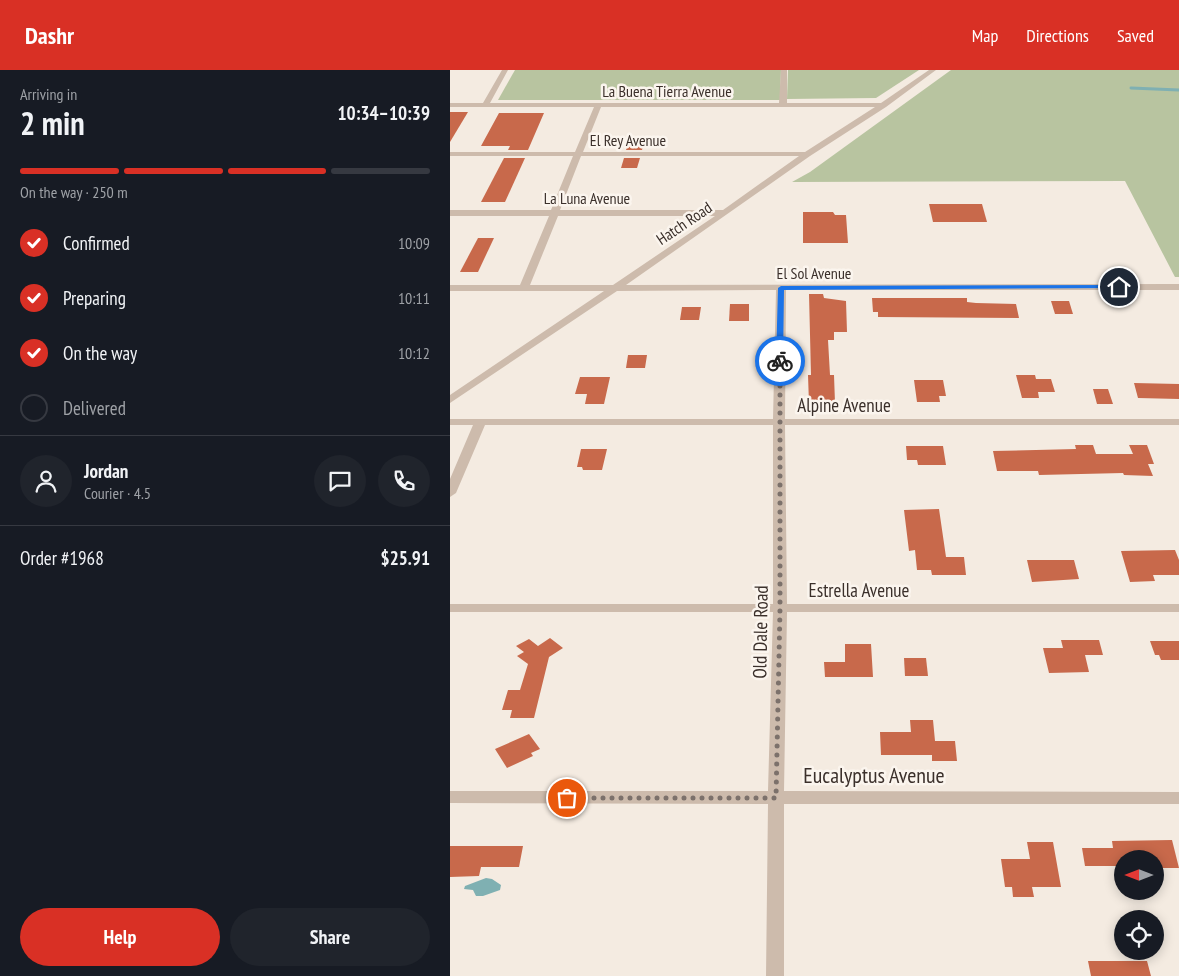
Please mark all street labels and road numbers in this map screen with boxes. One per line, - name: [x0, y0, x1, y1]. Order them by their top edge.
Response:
- street label: La Buena Tierra Avenue: [602, 81, 732, 101]
- street label: El Rey Avenue: [590, 130, 666, 150]
- street label: La Luna Avenue: [544, 188, 630, 208]
- street label: Hatch Road: [652, 197, 716, 249]
- street label: El Sol Avenue: [777, 263, 851, 283]
- street label: Alpine Avenue: [797, 393, 891, 417]
- street label: Estrella Avenue: [809, 578, 910, 602]
- street label: Old Dale Road: [747, 585, 773, 679]
- street label: Eucalyptus Avenue: [803, 761, 945, 789]

